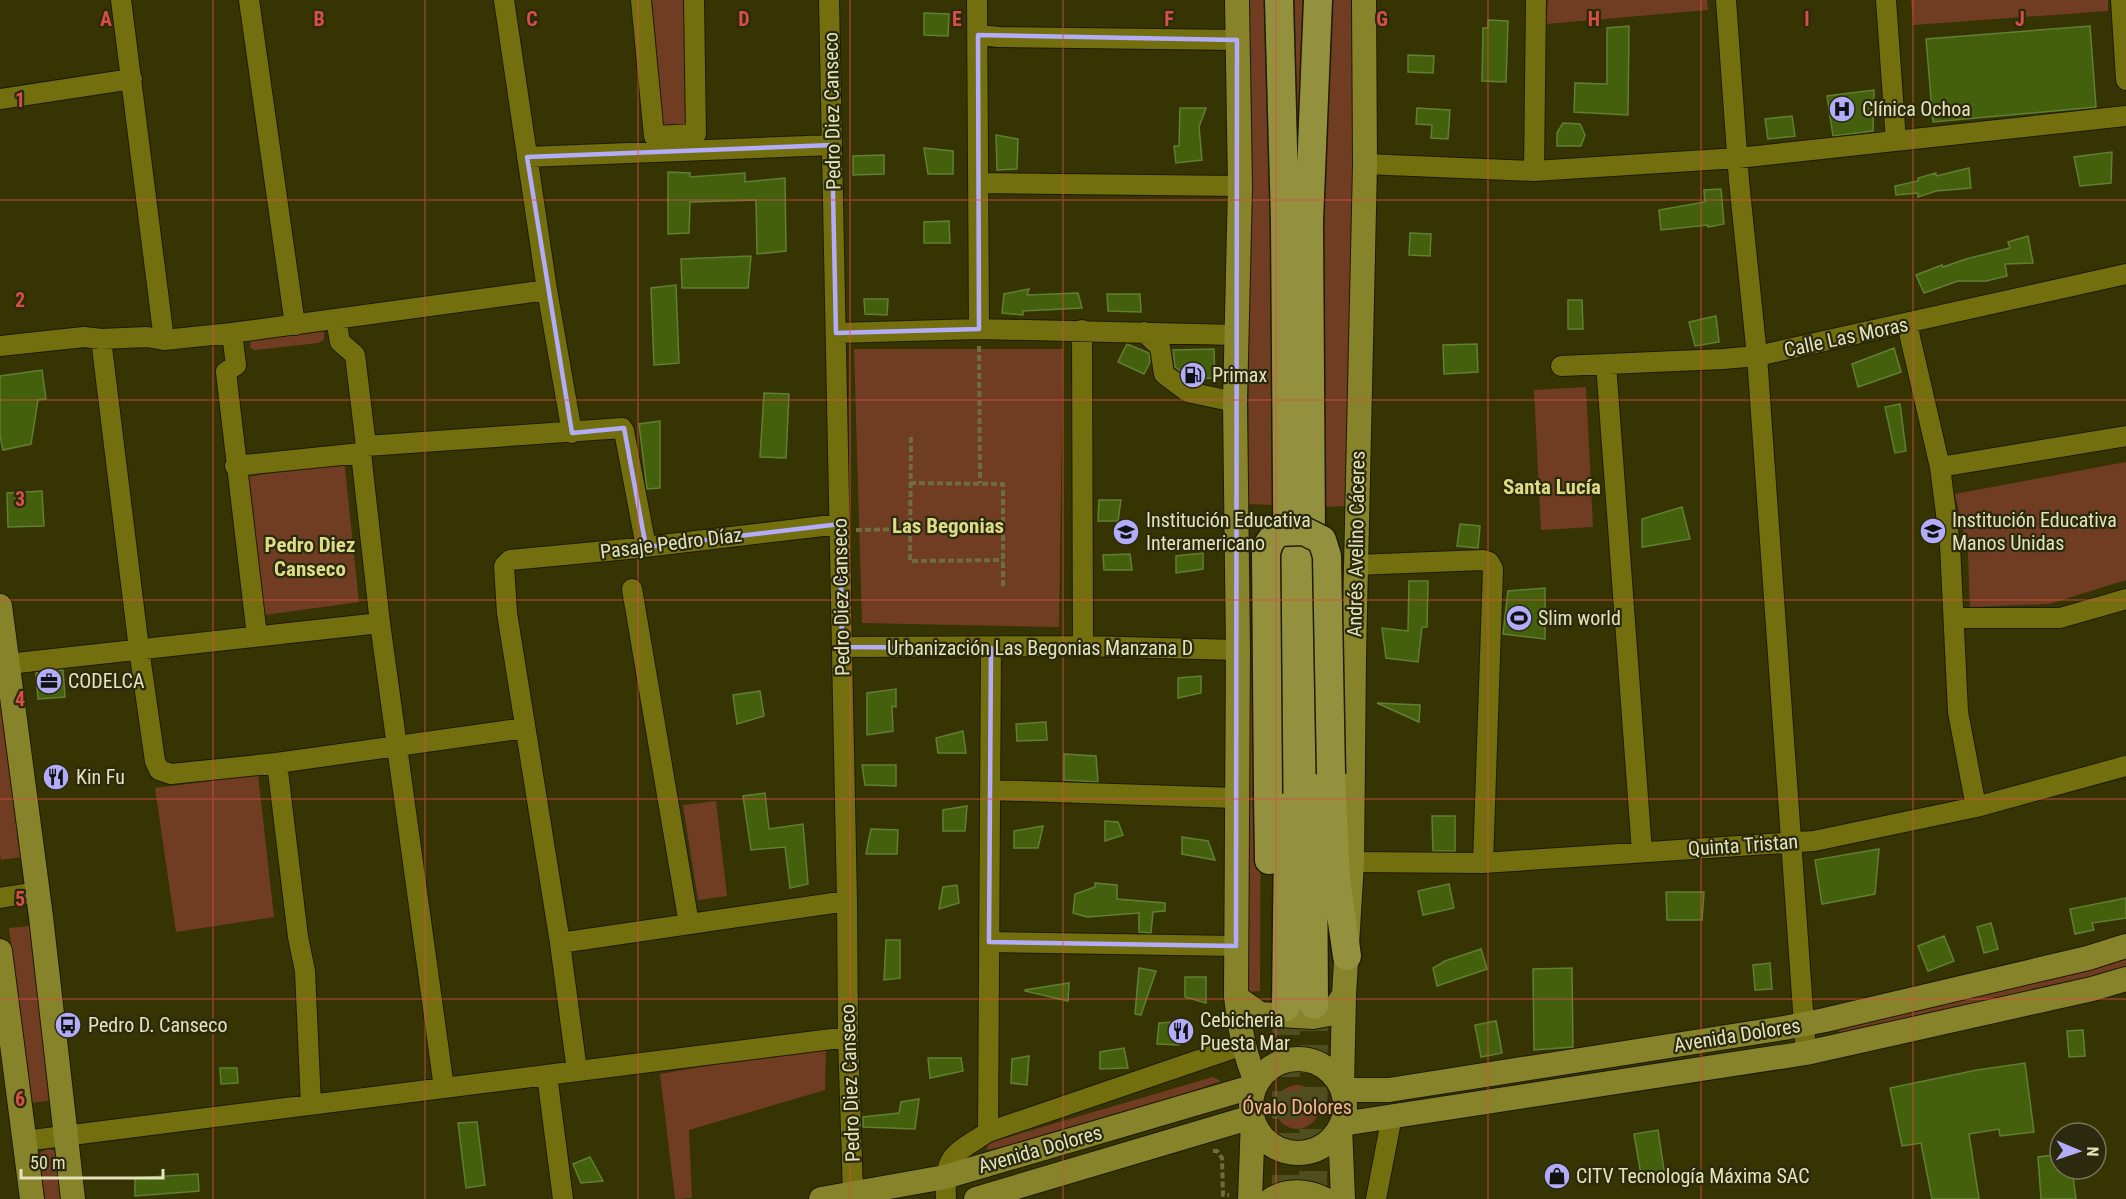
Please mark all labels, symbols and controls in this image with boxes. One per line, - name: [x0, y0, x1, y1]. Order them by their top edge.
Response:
- text: A: [100, 7, 112, 31]
- text: B: [313, 7, 325, 31]
- text: C: [526, 7, 538, 31]
- text: D: [738, 7, 750, 31]
- text: E: [952, 7, 962, 31]
- text: F: [1164, 7, 1174, 31]
- text: G: [1376, 7, 1388, 31]
- text: H: [1588, 7, 1600, 31]
- text: I: [1804, 7, 1810, 31]
- text: J: [2015, 7, 2025, 31]
- street label: Pedro Diez Canseco: [819, 32, 845, 190]
- text: 1: [15, 88, 25, 112]
- hospital icon: Clínica Ochoa: [1827, 94, 1857, 124]
- place label: Clínica Ochoa: [1862, 97, 1971, 121]
- text: 2: [15, 288, 25, 312]
- street label: Calle Las Moras: [1782, 312, 1910, 362]
- fuel station icon: Primax: [1178, 360, 1208, 390]
- place label: Primax: [1212, 363, 1267, 387]
- street label: Andrés Avelino Cáceres: [1342, 451, 1370, 637]
- district label: Santa Lucía: [1503, 475, 1601, 499]
- text: 3: [15, 487, 25, 511]
- place label: Institución Educativa Interamericano: [1146, 508, 1311, 555]
- place label: Institución Educativa Manos Unidas: [1952, 508, 2117, 555]
- district label: Las Begonias: [892, 514, 1004, 538]
- school or university icon: Institución Educativa Manos Unidas: [1918, 516, 1948, 546]
- school or university icon: Institución Educativa Interamericano: [1111, 517, 1141, 547]
- street label: Pedro Diez Canseco: [828, 518, 854, 676]
- street label: Pasaje Pedro Díaz: [599, 522, 743, 564]
- district label: Pedro Diez Canseco: [265, 533, 355, 581]
- sports icon: Slim world: [1504, 603, 1534, 633]
- place label: Slim world: [1538, 606, 1621, 630]
- street label: Urbanización Las Begonias Manzana D: [887, 636, 1193, 660]
- office icon: CODELCA: [34, 666, 64, 696]
- place label: CODELCA: [68, 669, 145, 693]
- text: 4: [15, 687, 25, 711]
- restaurant icon: Kin Fu: [41, 762, 71, 792]
- place label: Kin Fu: [76, 765, 125, 789]
- street label: Quinta Tristan: [1687, 829, 1799, 861]
- text: 5: [15, 887, 25, 911]
- street label: Pedro Diez Canseco: [835, 1004, 865, 1162]
- place label: Cebicheria Puesta Mar: [1200, 1008, 1290, 1055]
- bus stop icon: Pedro D. Canseco: [53, 1010, 83, 1040]
- place label: Pedro D. Canseco: [88, 1013, 227, 1037]
- street label: Avenida Dolores: [1672, 1013, 1802, 1057]
- restaurant icon: Cebicheria Puesta Mar: [1166, 1016, 1196, 1046]
- text: 6: [15, 1087, 25, 1111]
- park label: Óvalo Dolores: [1242, 1095, 1352, 1119]
- street label: Avenida Dolores: [975, 1120, 1105, 1178]
- north arrow: [2048, 1121, 2108, 1181]
- scale bar: [21, 1142, 164, 1180]
- text: N: [2083, 1146, 2102, 1157]
- text: 50 m: [30, 1152, 65, 1173]
- shop icon: CITV Tecnología Máxima SAC: [1542, 1161, 1572, 1191]
- place label: CITV Tecnología Máxima SAC: [1576, 1164, 1810, 1188]

